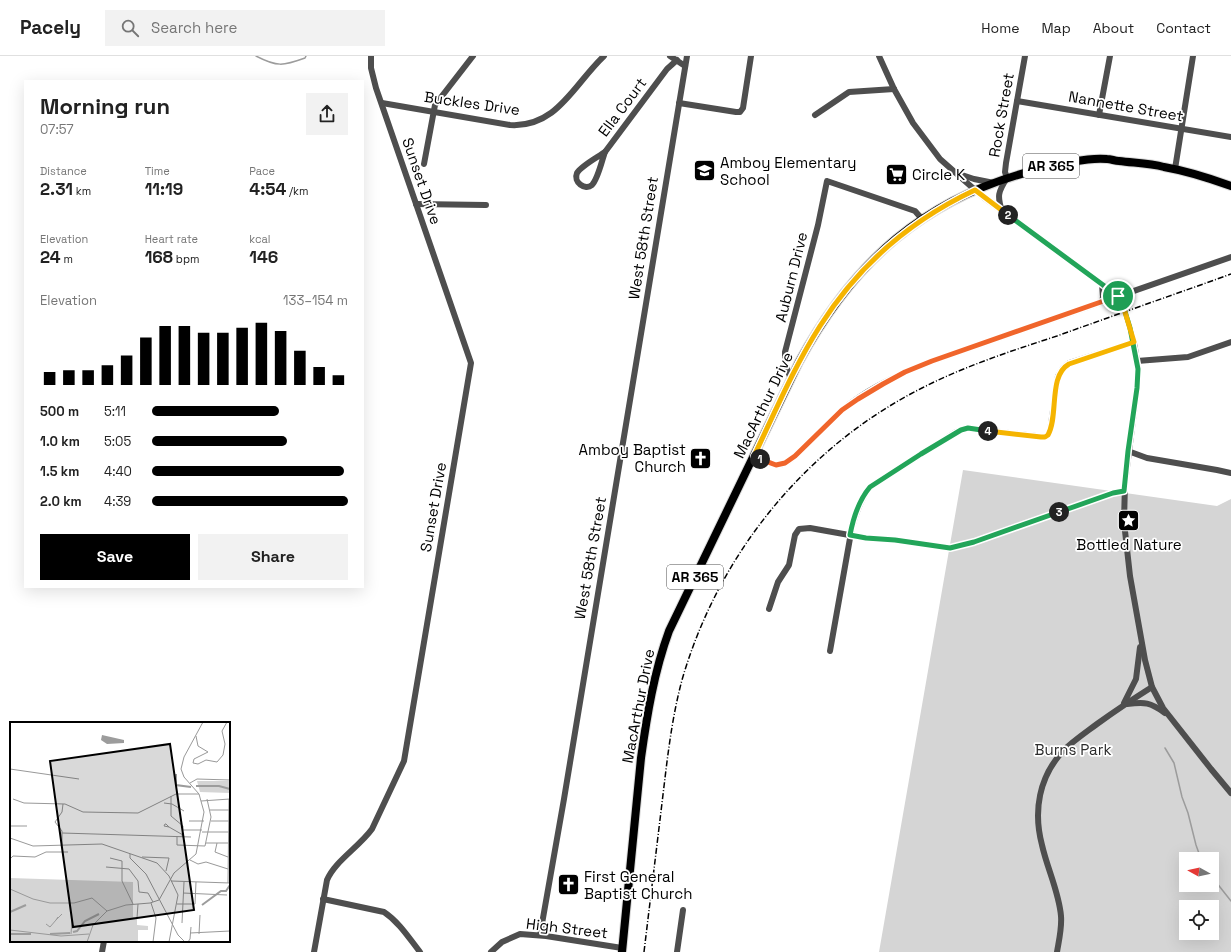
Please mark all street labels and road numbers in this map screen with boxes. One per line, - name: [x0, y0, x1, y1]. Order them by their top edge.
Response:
- street label: Rock Street: [984, 71, 1018, 159]
- street label: Ella Court: [594, 74, 650, 140]
- street label: Buckles Drive: [423, 87, 521, 119]
- street label: Nannette Street: [1067, 87, 1185, 125]
- street label: Sunset Drive: [398, 135, 446, 227]
- road number: AR 365: [1023, 154, 1079, 178]
- street label: West 58th Street: [624, 175, 662, 301]
- street label: Auburn Drive: [771, 230, 811, 324]
- street label: MacArthur Drive: [729, 349, 797, 461]
- street label: Sunset Drive: [416, 461, 450, 553]
- street label: West 58th Street: [570, 495, 610, 621]
- road number: AR 365: [667, 565, 723, 589]
- street label: MacArthur Drive: [618, 647, 658, 765]
- street label: High Street: [525, 914, 609, 942]

